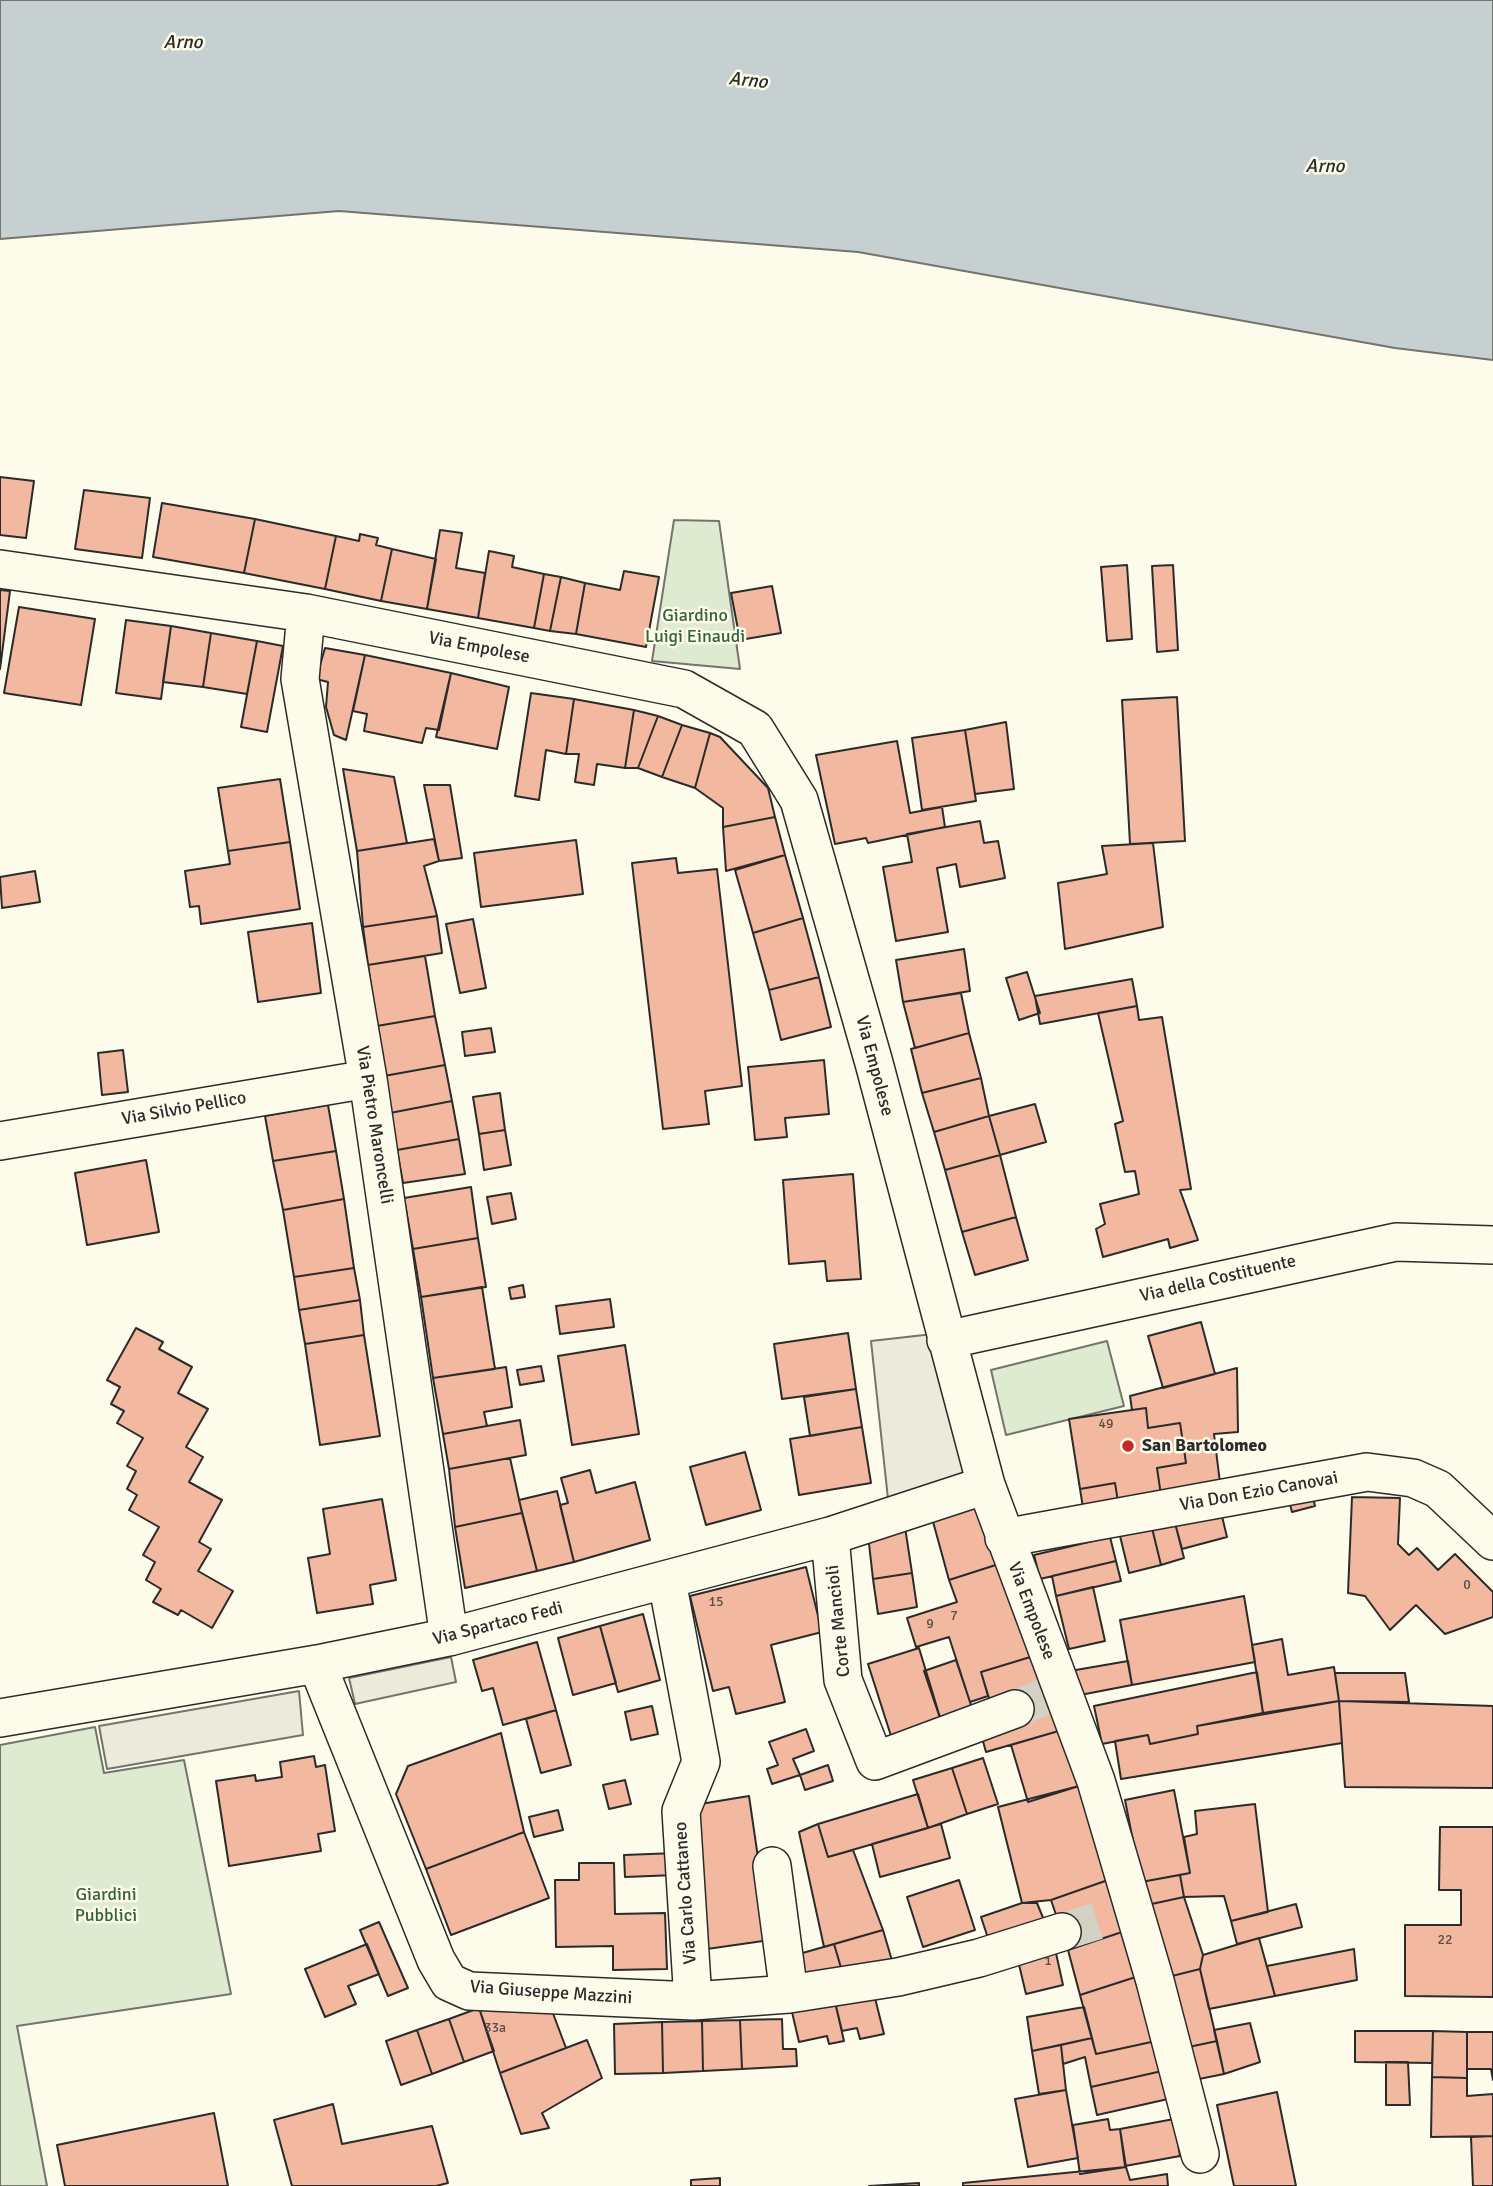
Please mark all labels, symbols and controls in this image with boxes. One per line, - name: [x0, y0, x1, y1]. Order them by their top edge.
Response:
- water label: Arno: [164, 32, 202, 54]
- water label: Arno: [727, 68, 769, 94]
- water label: Arno: [1306, 156, 1344, 178]
- park label: Giardino Luigi Einaudi: [645, 605, 745, 648]
- street label: Via Empolese: [427, 628, 531, 668]
- street label: Via Empolese: [850, 1014, 898, 1118]
- street label: Via Pietro Maroncelli: [351, 1044, 397, 1206]
- street label: Via Silvio Pellico: [120, 1087, 248, 1131]
- street label: Via della Costituente: [1138, 1251, 1298, 1307]
- house number: 49: [1098, 1416, 1114, 1432]
- place label: San Bartolomeo: [1142, 1435, 1267, 1457]
- marker: San Bartolomeo: [1120, 1438, 1136, 1454]
- street label: Via Don Ezio Canovai: [1178, 1467, 1340, 1517]
- street label: Via Empolese: [1003, 1559, 1059, 1663]
- street label: Corte Mancioli: [822, 1564, 856, 1678]
- house number: 0: [1463, 1577, 1471, 1593]
- house number: 15: [708, 1594, 724, 1610]
- street label: Via Spartaco Fedi: [431, 1597, 565, 1651]
- house number: 7: [950, 1608, 958, 1624]
- house number: 9: [926, 1616, 934, 1632]
- street label: Via Carlo Cattaneo: [670, 1821, 702, 1965]
- park label: Giardini Pubblici: [75, 1884, 137, 1926]
- house number: 22: [1437, 1932, 1453, 1948]
- house number: 1: [1044, 1953, 1052, 1969]
- street label: Via Giuseppe Mazzini: [469, 1977, 633, 2009]
- house number: 33a: [484, 2020, 506, 2036]

